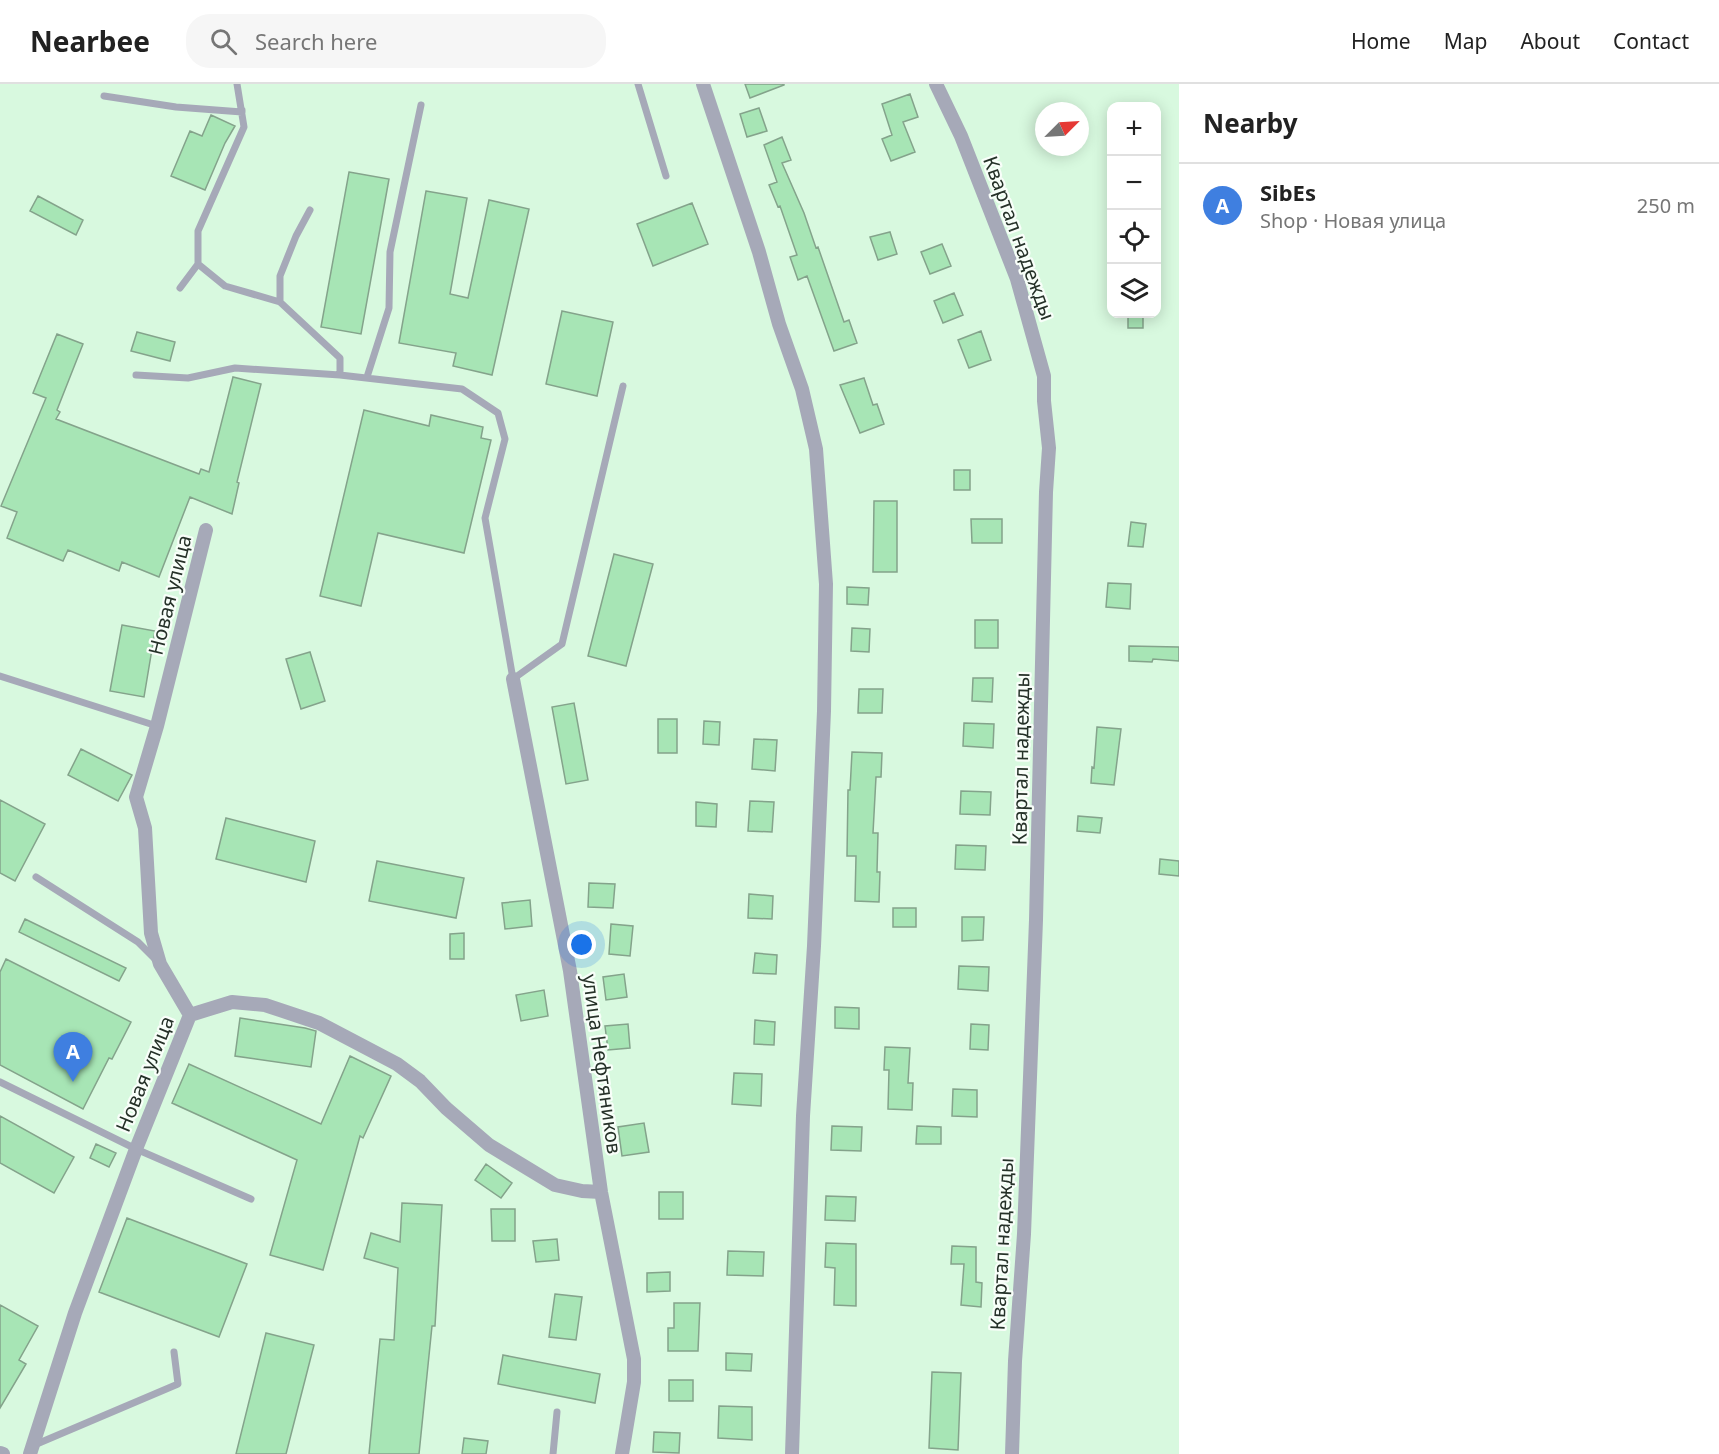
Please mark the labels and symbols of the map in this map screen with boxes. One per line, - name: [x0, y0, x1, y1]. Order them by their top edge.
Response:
- north arrow: [1035, 102, 1089, 156]
- street label: Квартал надежды: [977, 152, 1062, 324]
- street label: Новая улица: [142, 532, 197, 658]
- street label: Квартал надежды: [1005, 672, 1036, 846]
- your location: [567, 930, 596, 959]
- street label: улица Нефтяников: [577, 972, 628, 1156]
- street label: Новая улица: [109, 1012, 180, 1136]
- pin: A: [54, 1032, 92, 1082]
- street label: Квартал надежды: [983, 1157, 1020, 1331]

